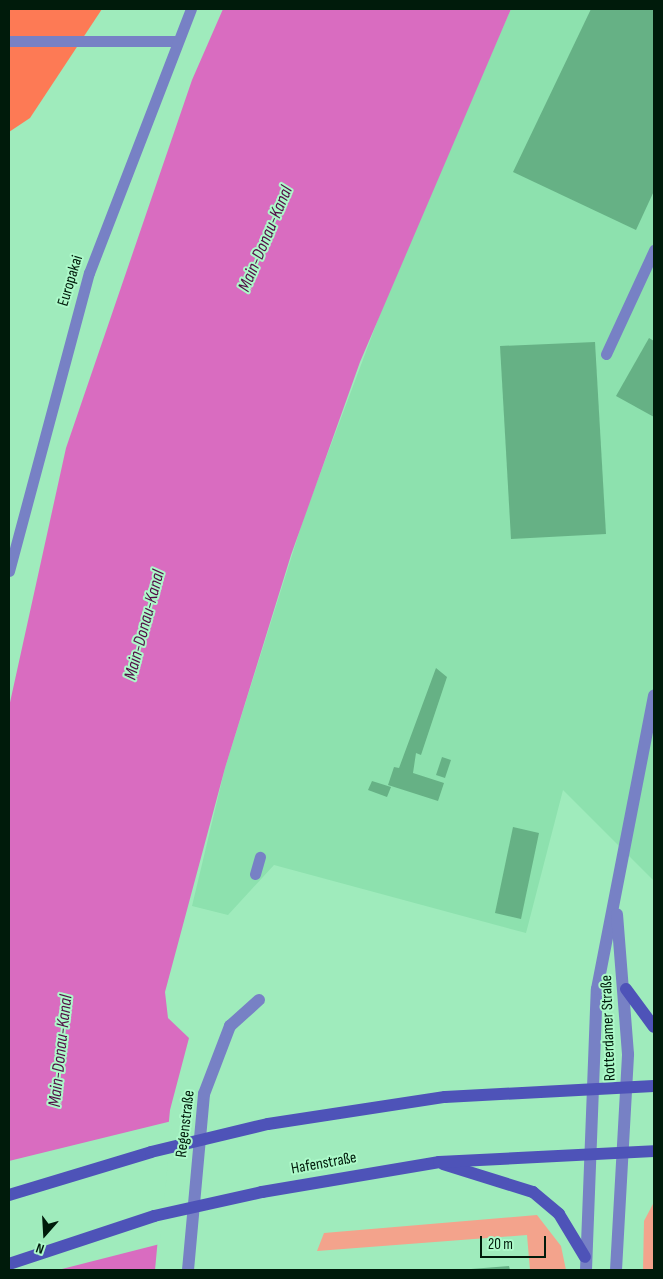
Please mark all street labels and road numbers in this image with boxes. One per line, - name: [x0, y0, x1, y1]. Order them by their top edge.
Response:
- street label: Europakai: [54, 253, 88, 309]
- street label: Rotterdamer Straße: [598, 975, 620, 1081]
- street label: Regenstraße: [172, 1089, 200, 1159]
- street label: Hafenstraße: [290, 1149, 358, 1179]

